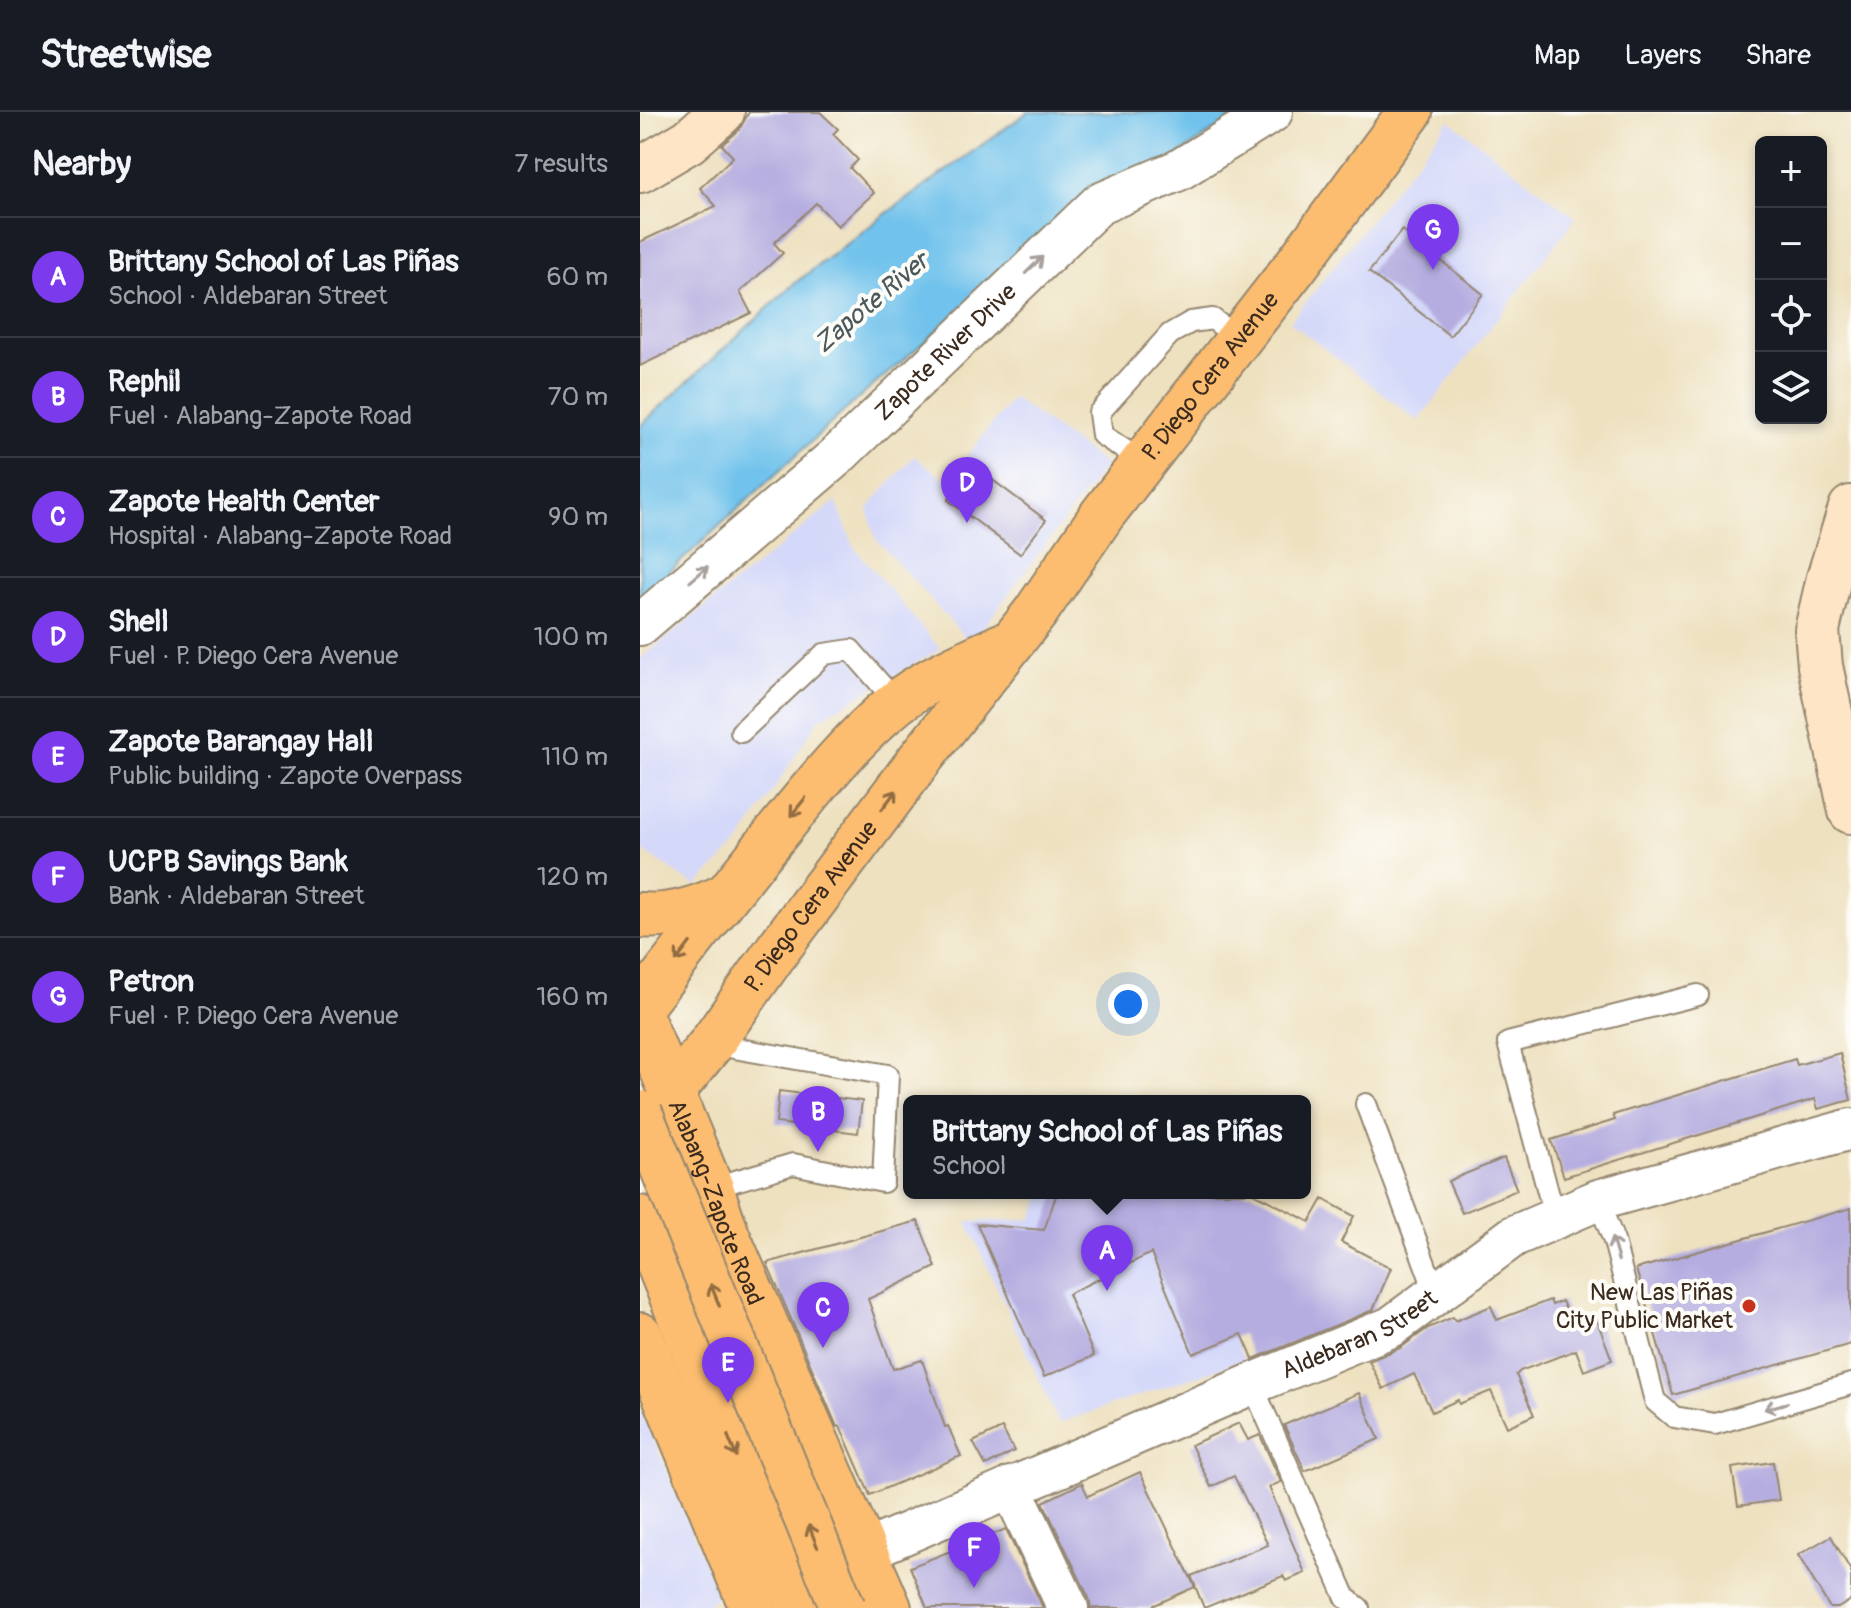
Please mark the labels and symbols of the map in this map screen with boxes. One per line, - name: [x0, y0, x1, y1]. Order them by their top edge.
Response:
- pin: G: [1407, 204, 1459, 270]
- water label: Zapote River: [808, 243, 938, 360]
- one-way arrow: [1024, 256, 1044, 275]
- street label: Zapote River Drive: [869, 277, 1023, 427]
- street label: P. Diego Cera Avenue: [1136, 286, 1285, 466]
- pin: D: [941, 457, 993, 523]
- one-way arrow: [689, 565, 709, 583]
- one-way arrow: [881, 790, 898, 812]
- one-way arrow: [789, 796, 806, 817]
- street label: P. Diego Cera Avenue: [738, 815, 884, 998]
- one-way arrow: [674, 940, 691, 962]
- your location: [1108, 984, 1148, 1024]
- pin: B: [792, 1086, 844, 1152]
- street label: Alabang-Zapote Road: [661, 1095, 770, 1310]
- pin: A: [1081, 1225, 1133, 1291]
- one-way arrow: [1607, 1236, 1622, 1262]
- place label: New Las Piñas City Public Market: [1556, 1278, 1733, 1335]
- pin: C: [797, 1282, 849, 1348]
- one-way arrow: [706, 1283, 721, 1308]
- street label: Aldebaran Street: [1277, 1284, 1443, 1385]
- marker: New Las Piñas City Public Market: [1740, 1297, 1758, 1315]
- pin: E: [702, 1337, 754, 1403]
- one-way arrow: [1764, 1399, 1790, 1414]
- one-way arrow: [726, 1433, 741, 1458]
- pin: F: [948, 1522, 1000, 1588]
- one-way arrow: [805, 1524, 820, 1549]

